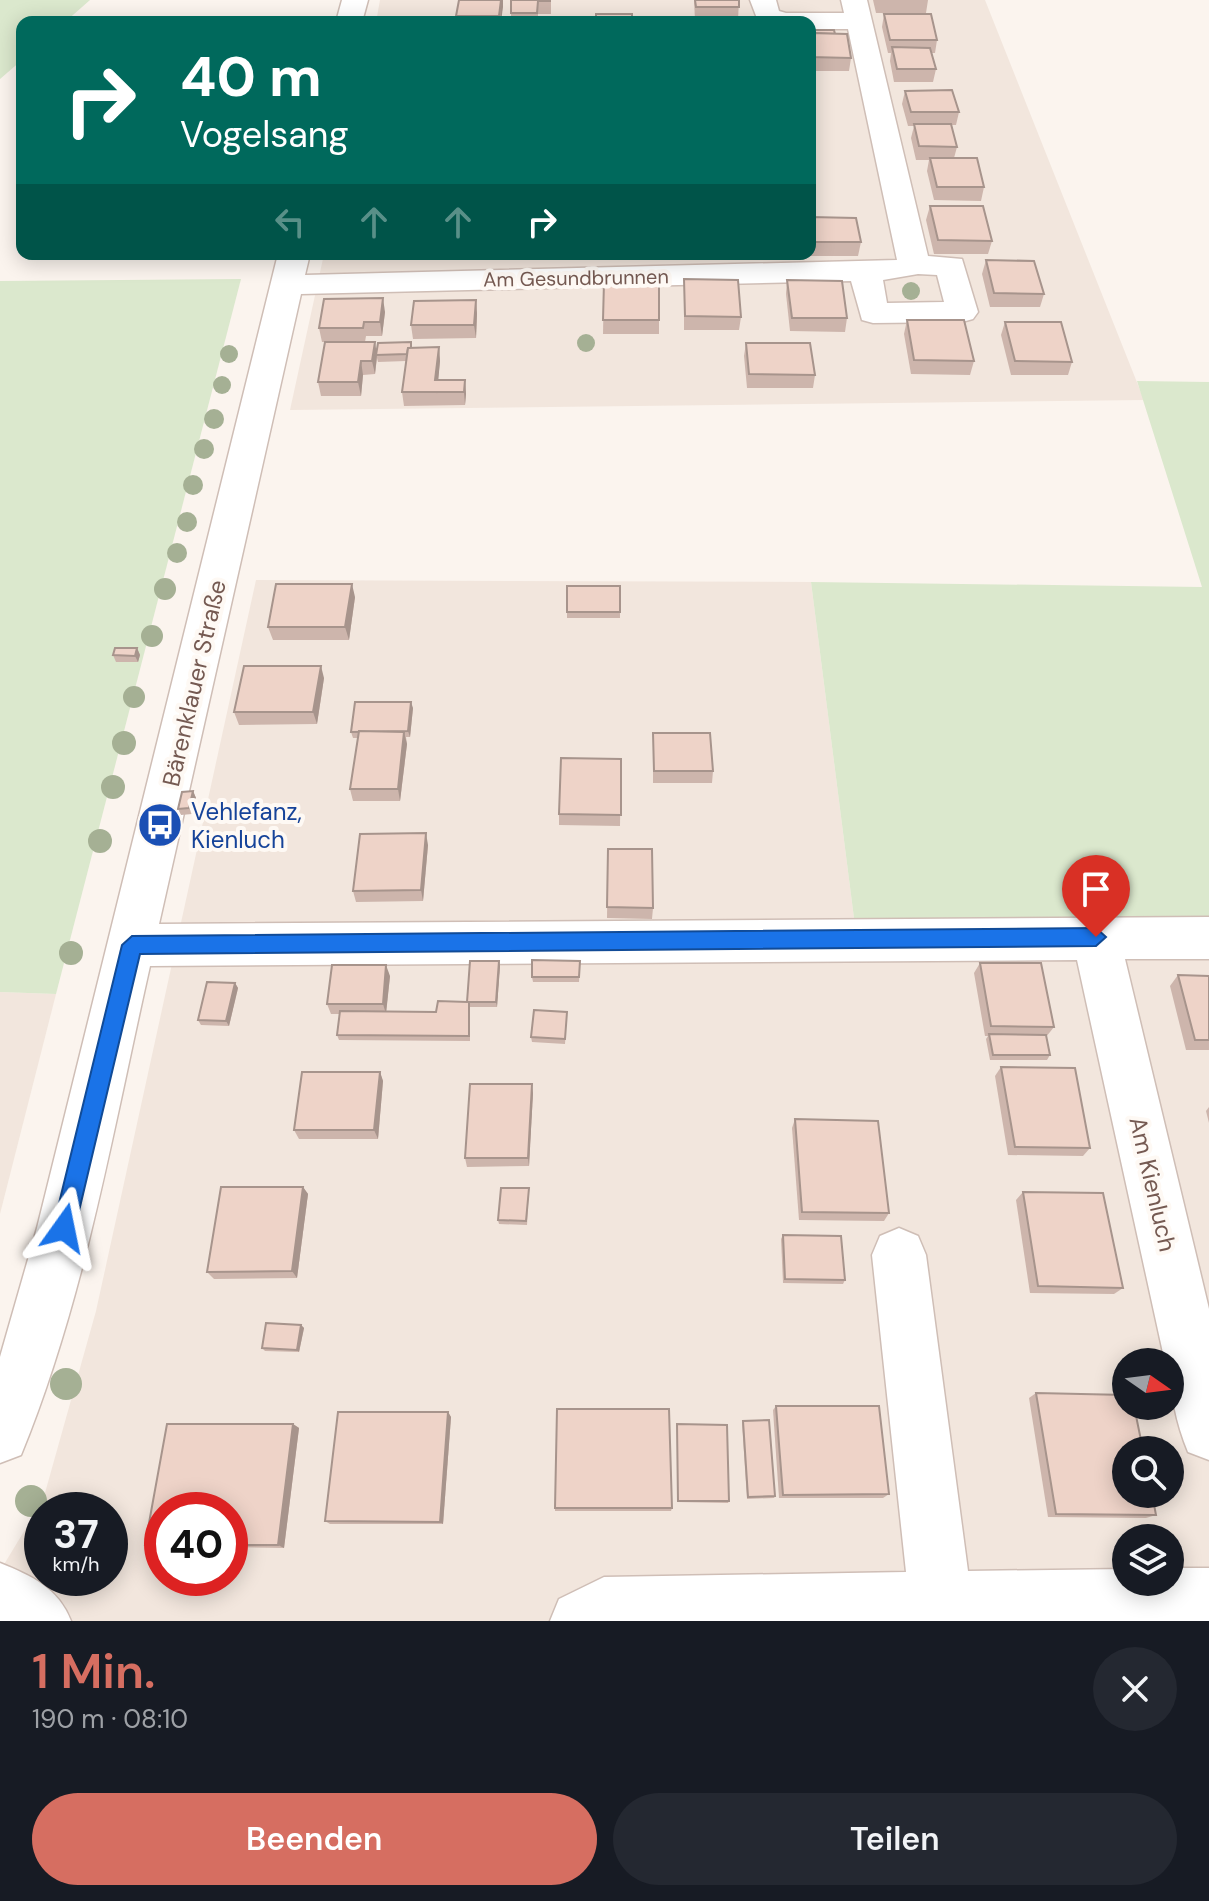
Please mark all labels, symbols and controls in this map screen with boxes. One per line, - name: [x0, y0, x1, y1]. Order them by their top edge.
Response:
- text: 40 m: [180, 40, 322, 113]
- icon: right: [48, 48, 152, 152]
- text: Vogelsang: [180, 111, 349, 158]
- icon: left: [268, 200, 312, 244]
- icon: ahead: [352, 200, 396, 244]
- icon: ahead: [436, 200, 480, 244]
- icon: right: [520, 200, 564, 244]
- street label: Am Gesundbrunnen: [483, 263, 669, 293]
- street label: Bärenklauer Straße: [155, 577, 233, 789]
- place label: Vehlefanz, Kienluch: [191, 796, 302, 855]
- bus stop icon: Vehlefanz, Kienluch: [136, 801, 184, 849]
- pin: [1062, 855, 1130, 937]
- icon: arrive: [1074, 867, 1118, 911]
- street label: Am Kienluch: [1122, 1114, 1184, 1254]
- position arrow: [22, 1186, 106, 1270]
- north arrow: [1112, 1348, 1184, 1420]
- map controls: [1112, 1348, 1184, 1596]
- button: search: [1112, 1436, 1184, 1508]
- speed limit sign: 40: [144, 1492, 248, 1596]
- text: 37: [53, 1508, 99, 1560]
- button: layers: [1112, 1524, 1184, 1596]
- text: km/h: [52, 1551, 100, 1577]
- text: 1 Min.: [32, 1640, 155, 1703]
- button: close: [1093, 1647, 1177, 1731]
- text: 190 m · 08:10: [32, 1702, 188, 1736]
- button: Beenden: [32, 1793, 597, 1885]
- button: Teilen: [613, 1793, 1177, 1885]

